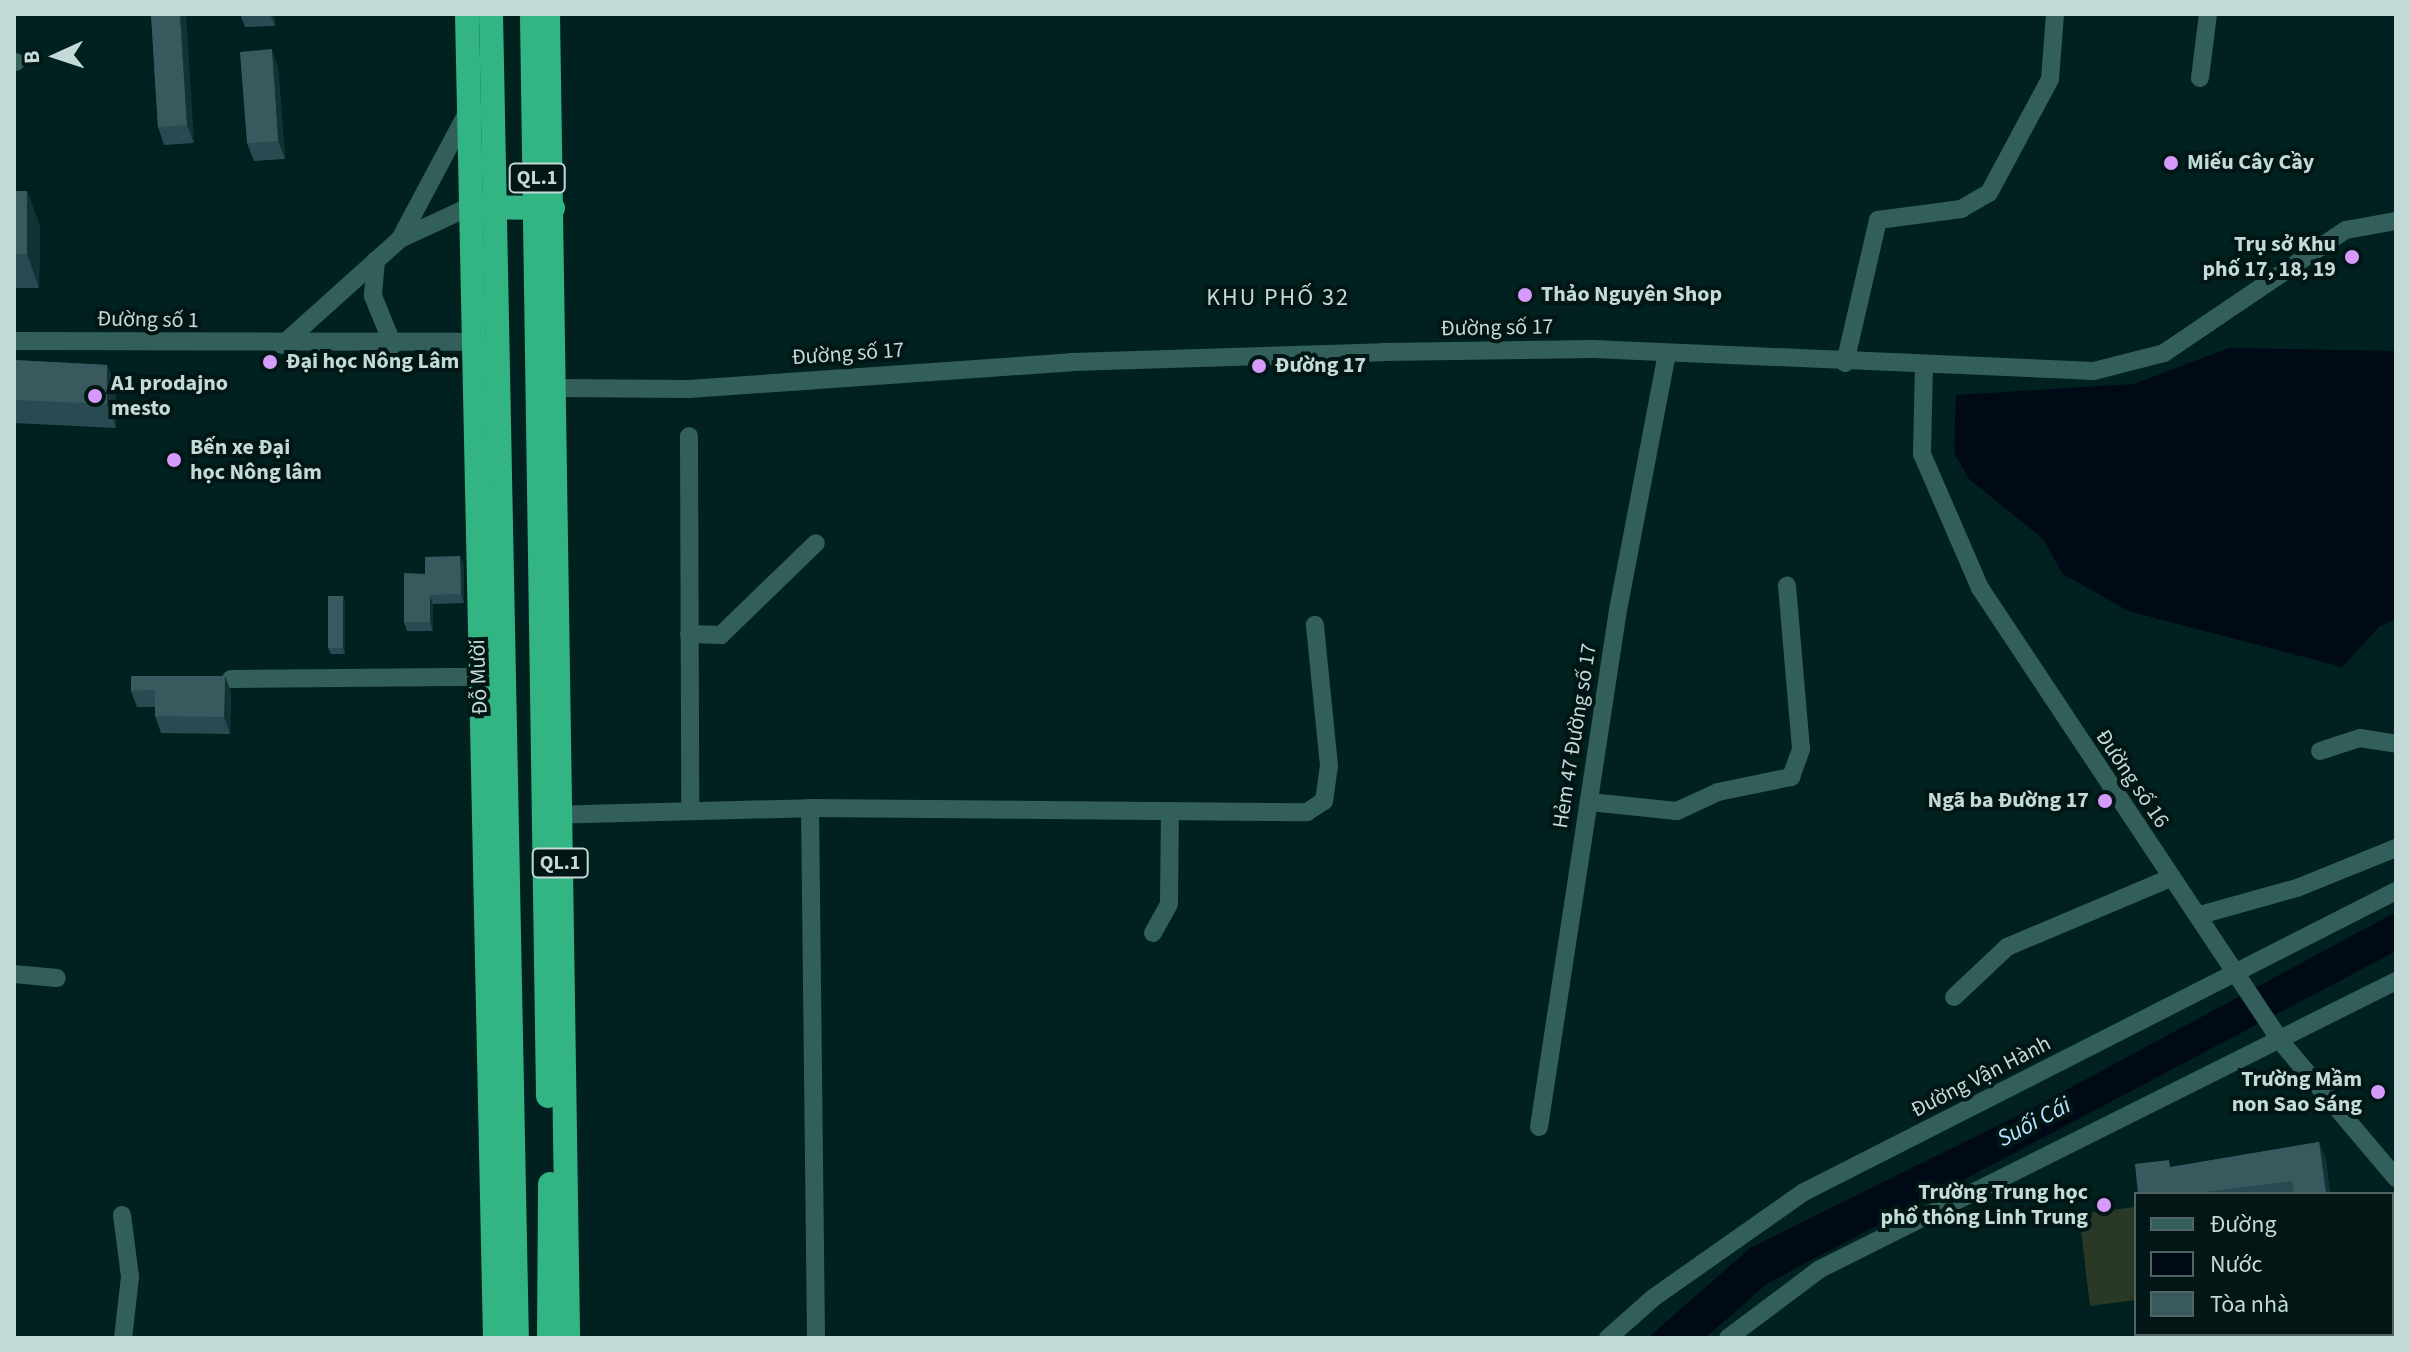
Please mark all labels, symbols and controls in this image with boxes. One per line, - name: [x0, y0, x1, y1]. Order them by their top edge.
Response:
- north arrow: [16, 16, 96, 96]
- text: B: [16, 50, 48, 65]
- place label: Miếu Cây Cầy: [2187, 150, 2314, 176]
- marker: Miếu Cây Cầy: [2162, 154, 2180, 172]
- road number: QL.1: [507, 162, 567, 194]
- place label: Trụ sở Khu phố 17, 18, 19: [2203, 231, 2336, 282]
- marker: Trụ sở Khu phố 17, 18, 19: [2343, 248, 2361, 266]
- place label: Thảo Nguyên Shop: [1541, 282, 1722, 308]
- district label: KHU PHỐ 32: [1206, 284, 1350, 312]
- marker: Thảo Nguyên Shop: [1516, 286, 1534, 304]
- street label: Đường số 1: [97, 306, 199, 334]
- street label: Đường số 17: [1440, 314, 1554, 342]
- street label: Đường số 17: [791, 337, 905, 371]
- place label: Đại học Nông Lâm: [286, 349, 459, 375]
- marker: Đại học Nông Lâm: [261, 353, 279, 371]
- place label: Đường 17: [1275, 353, 1366, 379]
- marker: Đường 17: [1250, 357, 1268, 375]
- place label: A1 prodajno mesto: [111, 370, 228, 422]
- marker: A1 prodajno mesto: [86, 387, 104, 405]
- place label: Bến xe Đại học Nông lâm: [190, 434, 322, 486]
- marker: Bến xe Đại học Nông lâm: [165, 451, 183, 469]
- street label: Đỗ Mười: [464, 639, 494, 715]
- street label: Hẻm 47 Đường số 17: [1547, 642, 1603, 830]
- street label: Đường số 16: [2090, 725, 2174, 833]
- place label: Ngã ba Đường 17: [1928, 788, 2089, 814]
- marker: Ngã ba Đường 17: [2096, 792, 2114, 810]
- road number: QL.1: [530, 847, 590, 879]
- street label: Đường Vận Hành: [1907, 1030, 2055, 1124]
- place label: Trường Mầm non Sao Sáng: [2232, 1066, 2362, 1118]
- marker: Trường Mầm non Sao Sáng: [2369, 1083, 2387, 1101]
- water label: Suối Cái: [1992, 1091, 2076, 1153]
- place label: Trường Trung học phổ thông Linh Trung: [1880, 1179, 2088, 1230]
- legend: [2134, 1192, 2394, 1336]
- marker: Trường Trung học phổ thông Linh Trung: [2095, 1196, 2113, 1214]
- text: Đường: [2210, 1207, 2277, 1242]
- text: Nước: [2210, 1247, 2263, 1282]
- text: Tòa nhà: [2210, 1287, 2289, 1322]

